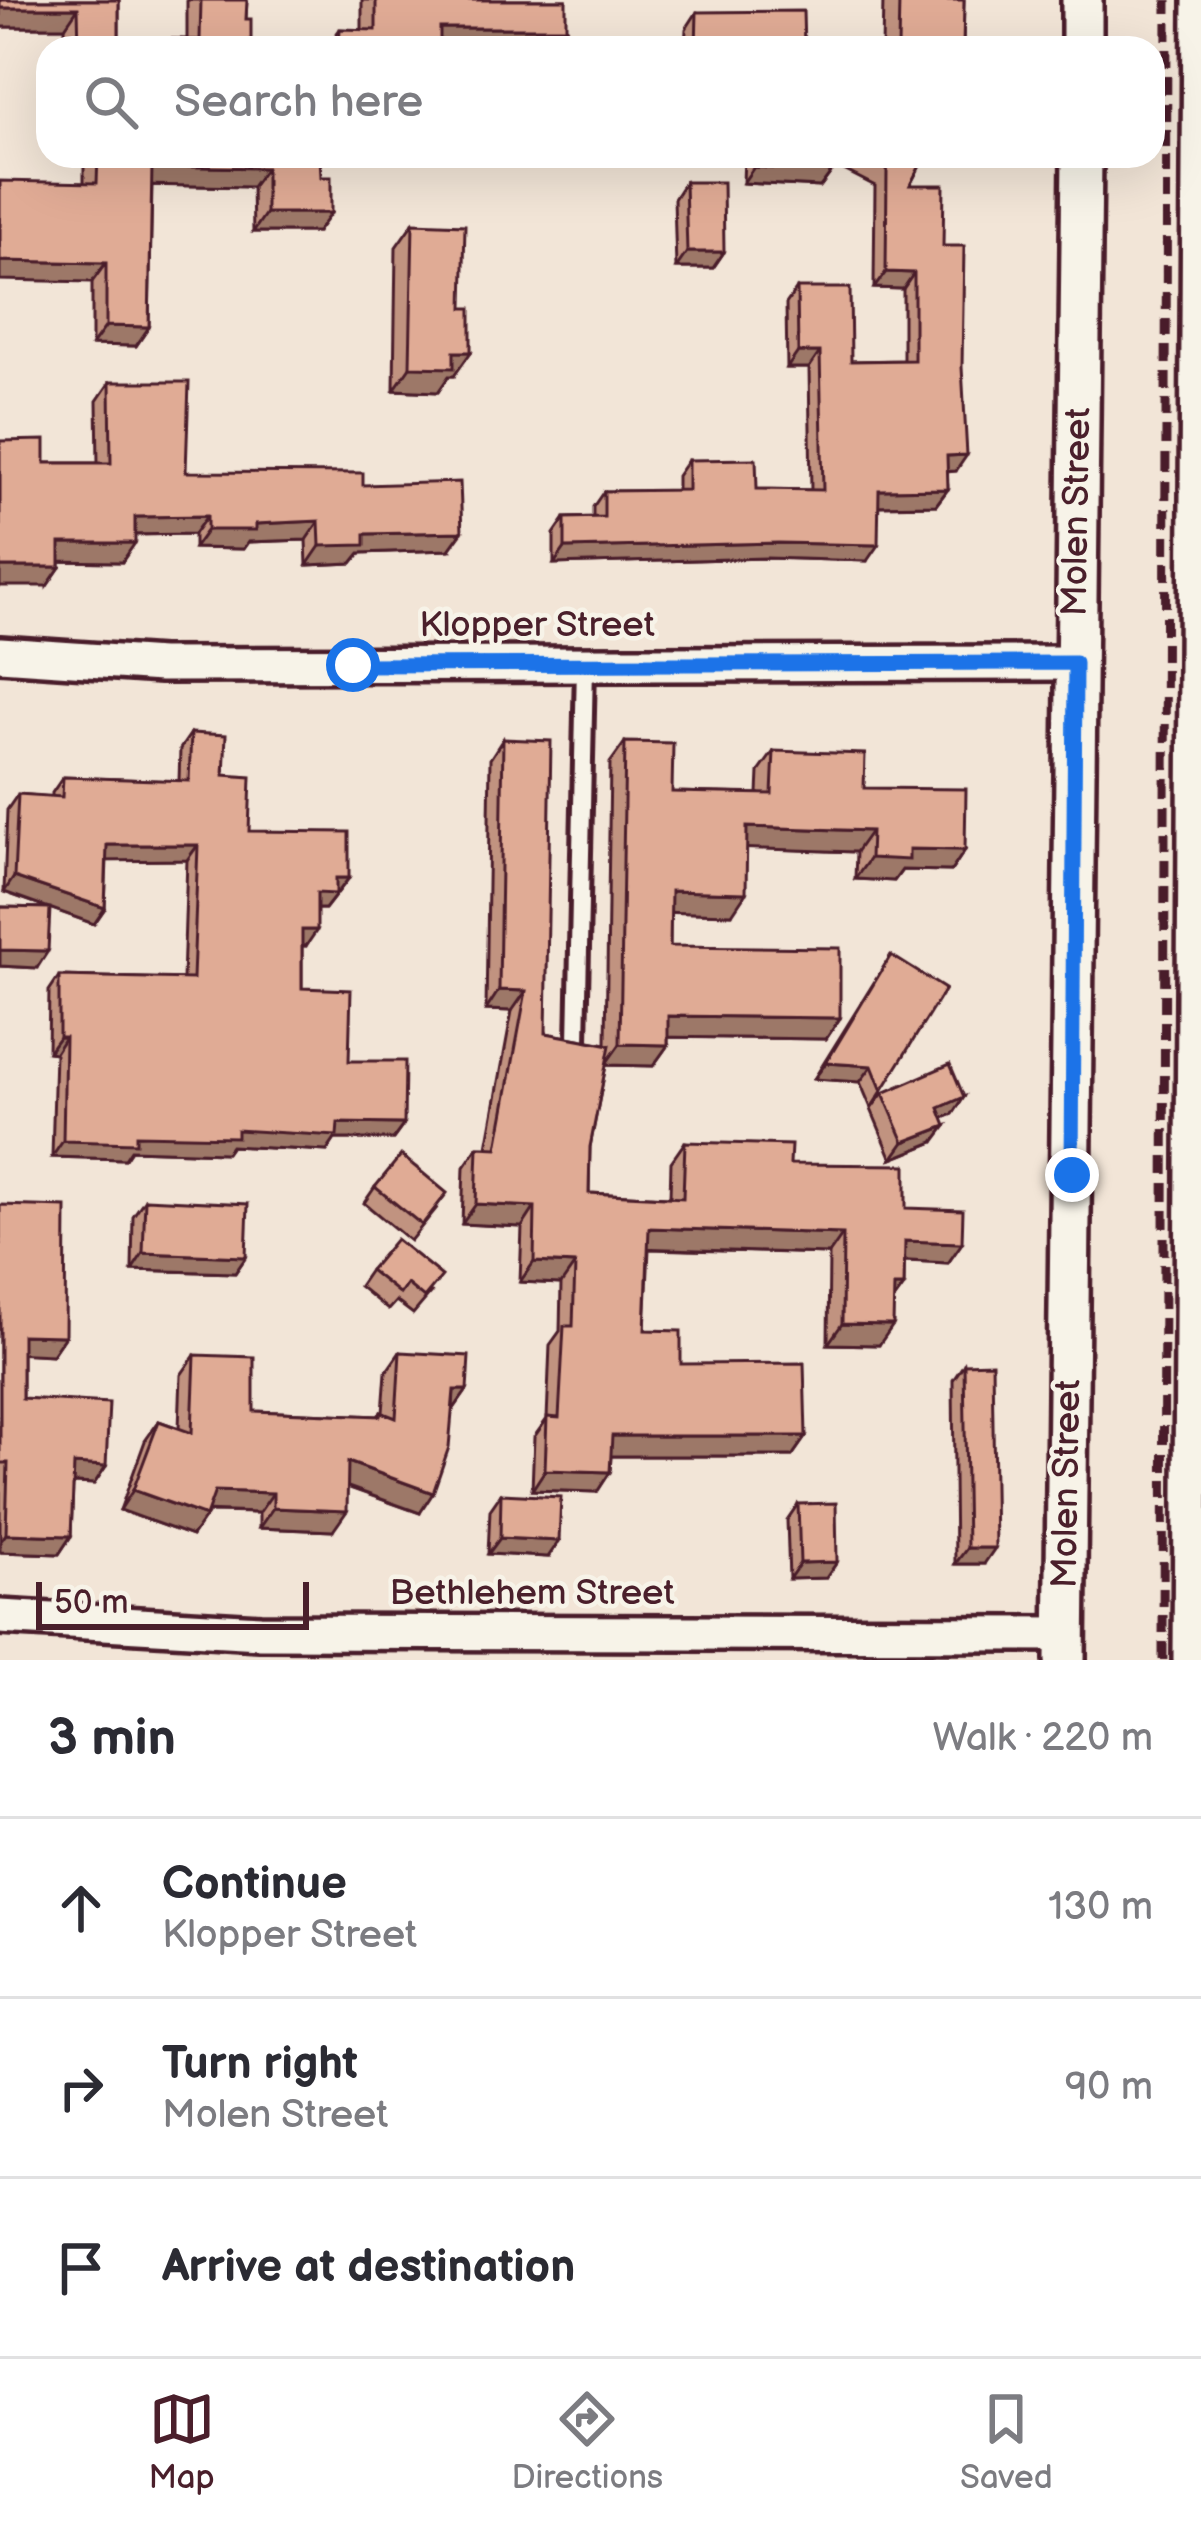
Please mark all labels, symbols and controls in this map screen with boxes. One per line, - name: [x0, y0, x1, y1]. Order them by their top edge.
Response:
- search box: [36, 36, 1165, 168]
- icon: search: [78, 69, 144, 135]
- text: Search here: [174, 75, 423, 130]
- street label: Molen Street: [1054, 407, 1100, 617]
- street label: Klopper Street: [419, 604, 655, 647]
- route start: [326, 638, 380, 692]
- route end: [1045, 1148, 1099, 1202]
- street label: Molen Street: [1044, 1379, 1090, 1589]
- street label: Bethlehem Street: [390, 1572, 674, 1615]
- scale bar: [36, 1576, 309, 1629]
- text: 50 m: [54, 1583, 129, 1623]
- text: 3 min: [48, 1708, 176, 1769]
- text: Walk · 220 m: [933, 1715, 1153, 1762]
- text: Continue: [162, 1857, 347, 1912]
- icon: ahead: [48, 1875, 114, 1941]
- text: 130 m: [1048, 1884, 1153, 1931]
- text: Klopper Street: [162, 1912, 417, 1959]
- text: Turn right: [162, 2037, 358, 2092]
- icon: right: [48, 2055, 114, 2121]
- text: 90 m: [1065, 2064, 1153, 2111]
- text: Molen Street: [162, 2092, 388, 2139]
- icon: arrive: [48, 2235, 114, 2301]
- text: Arrive at destination: [162, 2240, 575, 2295]
- tab: Map: [148, 2386, 215, 2498]
- tab: Directions: [511, 2386, 663, 2498]
- tab: Saved: [960, 2386, 1053, 2498]

